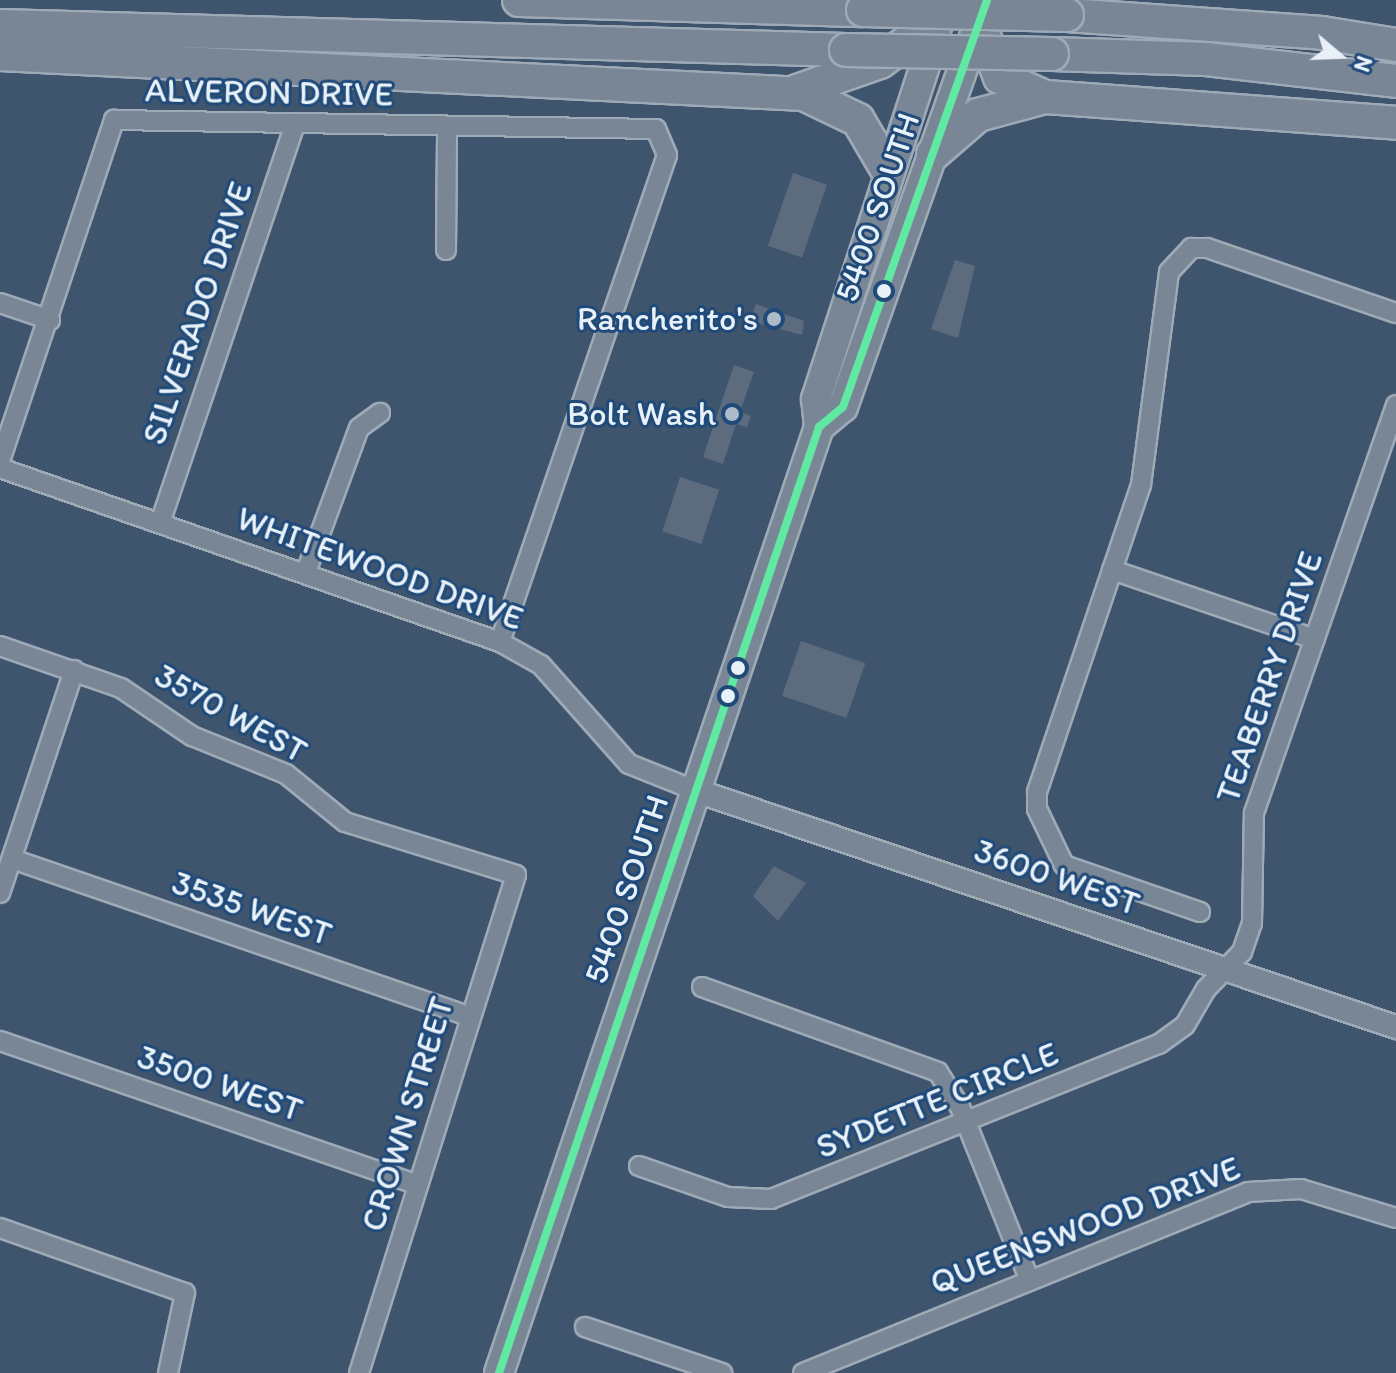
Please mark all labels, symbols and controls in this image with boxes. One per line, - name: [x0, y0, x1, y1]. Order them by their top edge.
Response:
- north arrow: [1300, 16, 1380, 96]
- text: N: [1348, 53, 1378, 75]
- street label: ALVERON DRIVE: [144, 69, 394, 115]
- street label: 5400 SOUTH: [826, 107, 928, 307]
- street label: SILVERADO DRIVE: [132, 174, 262, 452]
- unlabelled marker: [876, 283, 892, 299]
- place label: Rancherito's: [577, 299, 758, 339]
- marker: Rancherito's: [765, 310, 783, 328]
- place label: Bolt Wash: [569, 394, 716, 434]
- marker: Bolt Wash: [723, 405, 741, 423]
- street label: WHITEWOOD DRIVE: [229, 496, 531, 640]
- street label: TEABERRY DRIVE: [1207, 546, 1331, 808]
- street label: 3570 WEST: [148, 654, 314, 772]
- unlabelled marker: [730, 660, 746, 676]
- unlabelled marker: [720, 688, 736, 704]
- street label: 5400 SOUTH: [575, 789, 677, 989]
- street label: 3600 WEST: [969, 830, 1145, 924]
- street label: 3535 WEST: [167, 862, 337, 954]
- street label: CROWN STREET: [352, 992, 462, 1236]
- street label: SYDETTE CIRCLE: [810, 1033, 1064, 1167]
- street label: 3500 WEST: [132, 1036, 308, 1130]
- street label: QUEENSWOOD DRIVE: [924, 1147, 1246, 1303]

